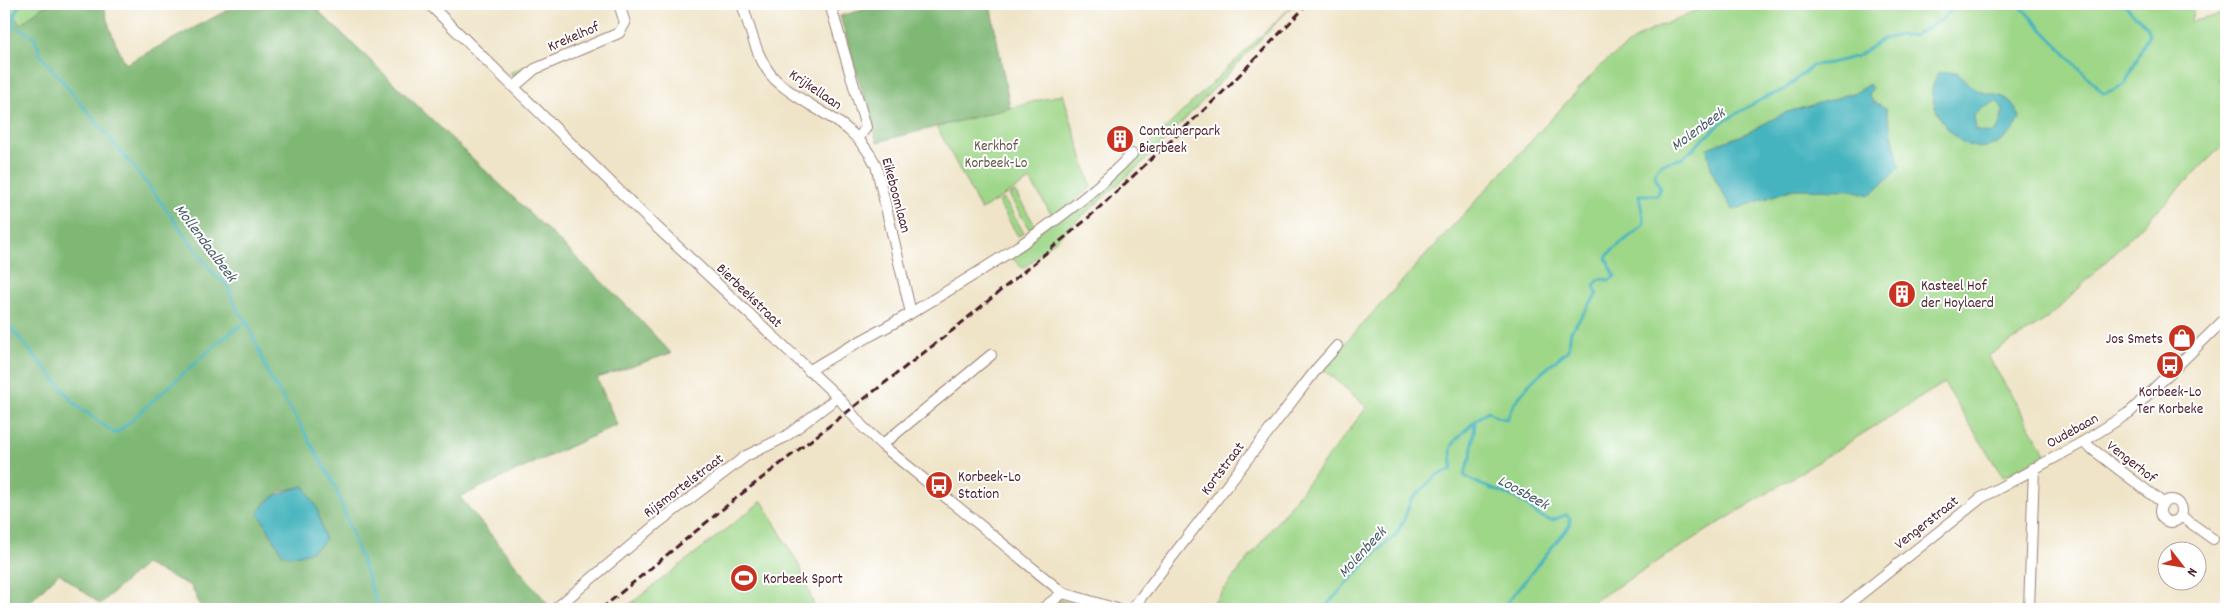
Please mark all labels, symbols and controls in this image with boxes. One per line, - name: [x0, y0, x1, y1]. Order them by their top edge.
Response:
- street label: Krekelhof: [545, 17, 604, 59]
- street label: Krijkellaan: [784, 65, 846, 117]
- water label: Molenbeek: [1667, 102, 1732, 158]
- place label: Containerpark Bierbeek: [1139, 121, 1220, 160]
- building icon: Containerpark Bierbeek: [1105, 124, 1135, 154]
- park label: Kerkhof Korbeek-Lo: [965, 136, 1028, 175]
- street label: Eikeboomlaan: [874, 155, 916, 236]
- water label: Mollendaalbeek: [168, 200, 243, 288]
- street label: Bierbeekstraat: [710, 259, 787, 334]
- place label: Kasteel Hof der Hoylaerd: [1921, 276, 1994, 315]
- building icon: Kasteel Hof der Hoylaerd: [1887, 279, 1917, 309]
- shop icon: Jos Smets: [2167, 323, 2197, 353]
- place label: Jos Smets: [2106, 329, 2163, 351]
- bus stop icon: Korbeek-Lo Ter Korbeke: [2155, 350, 2185, 380]
- place label: Korbeek-Lo Ter Korbeke: [2137, 382, 2204, 421]
- street label: Oudebaan: [2043, 408, 2103, 455]
- street label: Vengerhof: [2101, 436, 2161, 490]
- street label: Kortstraat: [1196, 438, 1251, 500]
- street label: Rijsmortelstraat: [639, 449, 729, 524]
- place label: Korbeek-Lo Station: [958, 467, 1021, 506]
- bus stop icon: Korbeek-Lo Station: [924, 470, 954, 500]
- water label: Loosbeek: [1493, 470, 1554, 517]
- street label: Vengerstraat: [1890, 491, 1965, 556]
- water label: Molenbeek: [1333, 521, 1393, 583]
- north arrow: [2158, 540, 2208, 590]
- sports icon: Korbeek Sport: [729, 563, 759, 593]
- text: N: [2181, 564, 2202, 580]
- place label: Korbeek Sport: [763, 569, 843, 591]

